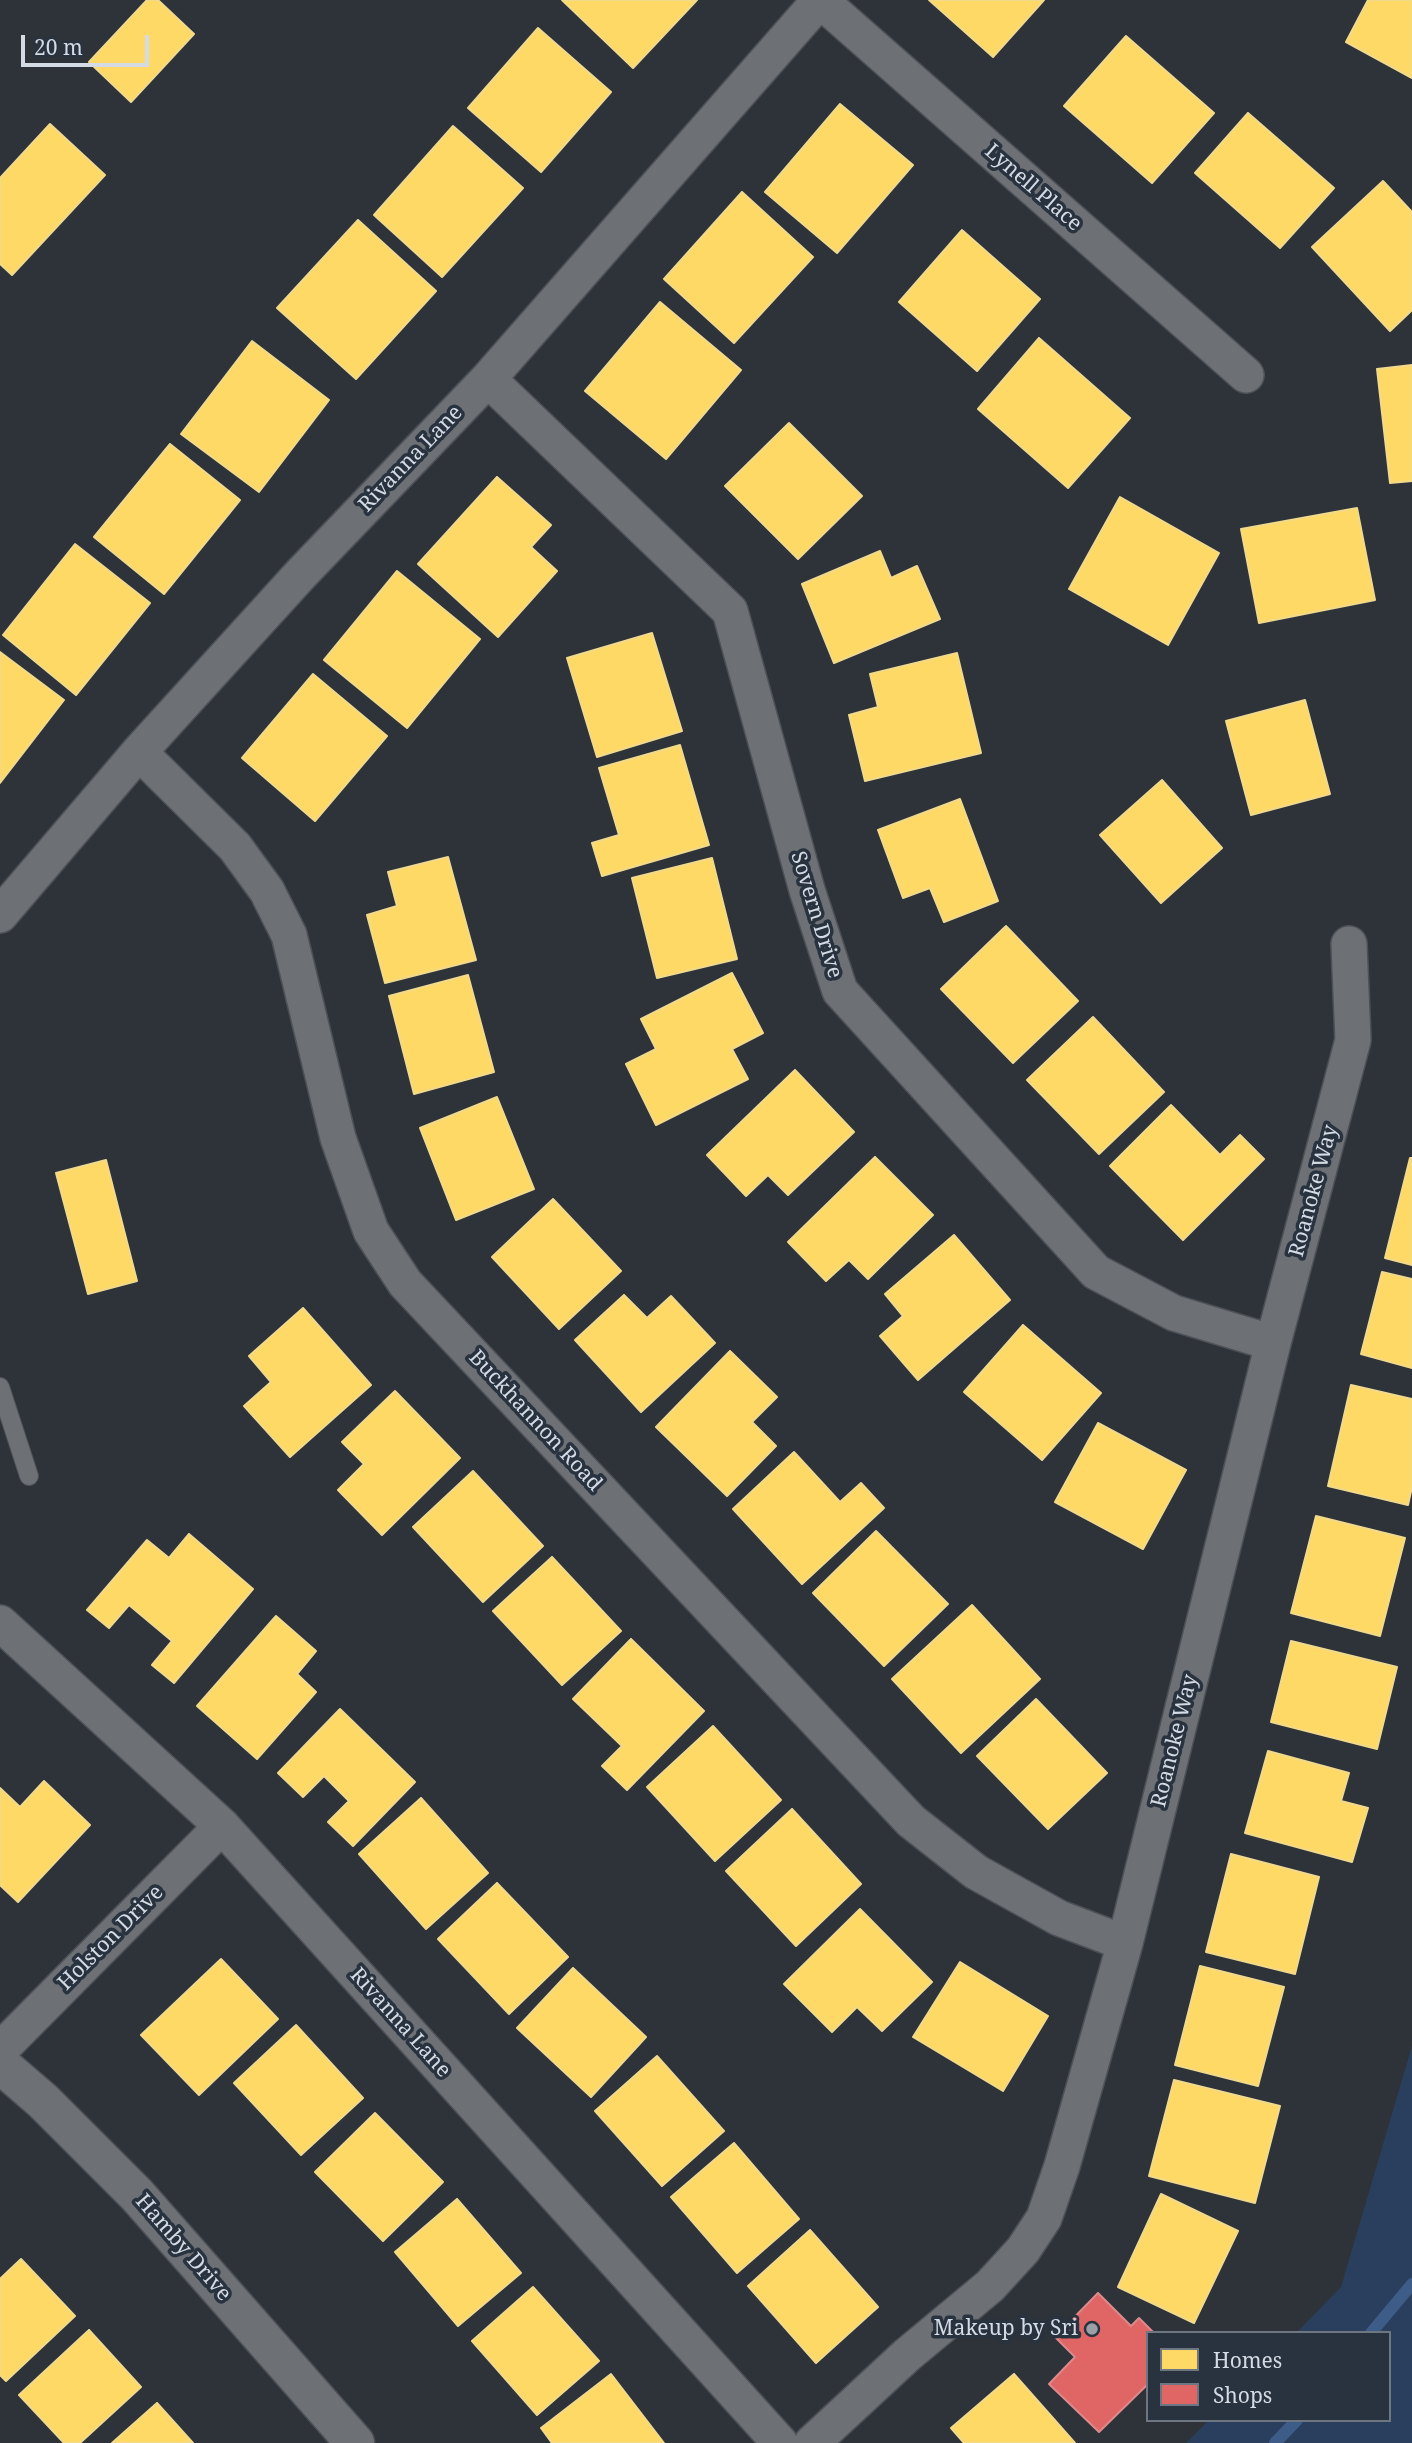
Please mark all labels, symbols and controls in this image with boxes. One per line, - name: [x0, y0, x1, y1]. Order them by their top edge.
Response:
- scale bar: [24, 21, 152, 65]
- text: 20 m: [34, 33, 83, 61]
- street label: Lynell Place: [979, 139, 1087, 237]
- street label: Rivanna Lane: [354, 400, 468, 518]
- street label: Sovern Drive: [785, 849, 847, 981]
- street label: Roanoke Way: [1284, 1122, 1344, 1260]
- street label: Buckhannon Road: [463, 1345, 607, 1497]
- street label: Roanoke Way: [1146, 1672, 1204, 1810]
- street label: Holston Drive: [53, 1880, 169, 1996]
- street label: Rivanna Lane: [344, 1963, 456, 2083]
- street label: Hamby Drive: [130, 2189, 236, 2307]
- place label: Makeup by Sri: [934, 2316, 1078, 2342]
- marker: Makeup by Sri: [1084, 2321, 1100, 2337]
- legend: [1146, 2331, 1391, 2422]
- text: Homes: [1213, 2346, 1282, 2374]
- text: Shops: [1213, 2381, 1272, 2409]

